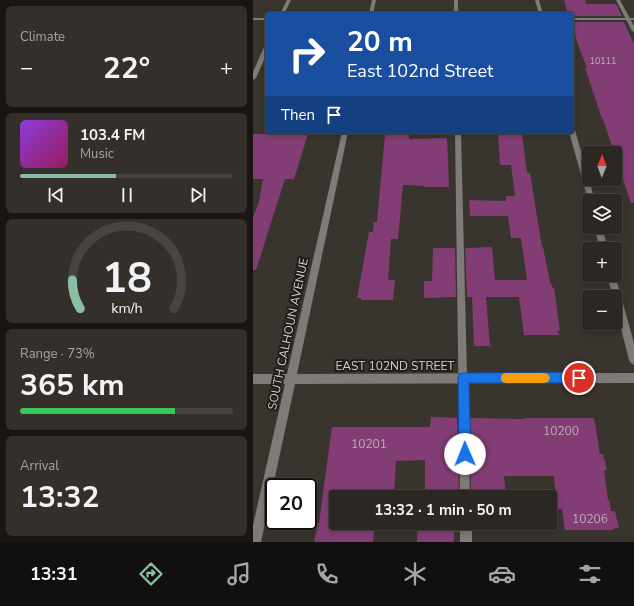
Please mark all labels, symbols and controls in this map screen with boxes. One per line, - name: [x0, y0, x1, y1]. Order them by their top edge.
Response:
- text: 20 m: [347, 23, 413, 61]
- text: Climate: [20, 28, 65, 46]
- icon: right: [281, 28, 333, 80]
- text: 22°: [103, 48, 150, 89]
- text: −: [20, 53, 33, 83]
- text: +: [220, 53, 233, 83]
- house number: 10111: [589, 55, 617, 67]
- text: East 102nd Street: [347, 59, 493, 83]
- icon: arrive: [323, 104, 345, 126]
- text: Then: [281, 105, 315, 125]
- text: 103.4 FM: [80, 125, 145, 145]
- text: Music: [80, 145, 114, 163]
- north arrow: [582, 146, 622, 186]
- map controls: [582, 146, 622, 330]
- icon: previous: [45, 184, 67, 206]
- icon: pause: [116, 184, 138, 206]
- icon: next: [187, 184, 209, 206]
- button: layers: [582, 194, 622, 234]
- button: +: [582, 242, 622, 282]
- text: 18: [102, 250, 151, 307]
- street label: SOUTH CALHOUN AVENUE: [264, 257, 312, 411]
- button: −: [582, 290, 622, 330]
- text: km/h: [111, 299, 142, 318]
- text: Range · 73%: [20, 345, 95, 363]
- street label: EAST 102ND STREET: [336, 358, 455, 374]
- pin: [562, 361, 596, 395]
- text: 365 km: [20, 365, 125, 406]
- icon: arrive: [568, 367, 590, 389]
- house number: 10200: [543, 423, 579, 439]
- position arrow: [444, 433, 486, 475]
- house number: 10201: [351, 436, 387, 452]
- text: Arrival: [20, 457, 59, 475]
- text: 13:32: [20, 477, 99, 518]
- speed limit sign: 20: [265, 478, 317, 530]
- text: 13:32 · 1 min · 50 m: [374, 500, 512, 520]
- house number: 10206: [572, 511, 608, 527]
- icon: directions: [137, 560, 165, 588]
- icon: music: [225, 560, 253, 588]
- icon: phone: [313, 560, 341, 588]
- icon: climate: [401, 560, 429, 588]
- icon: car: [488, 560, 516, 588]
- icon: filters: [576, 560, 604, 588]
- text: 13:31: [30, 562, 78, 586]

